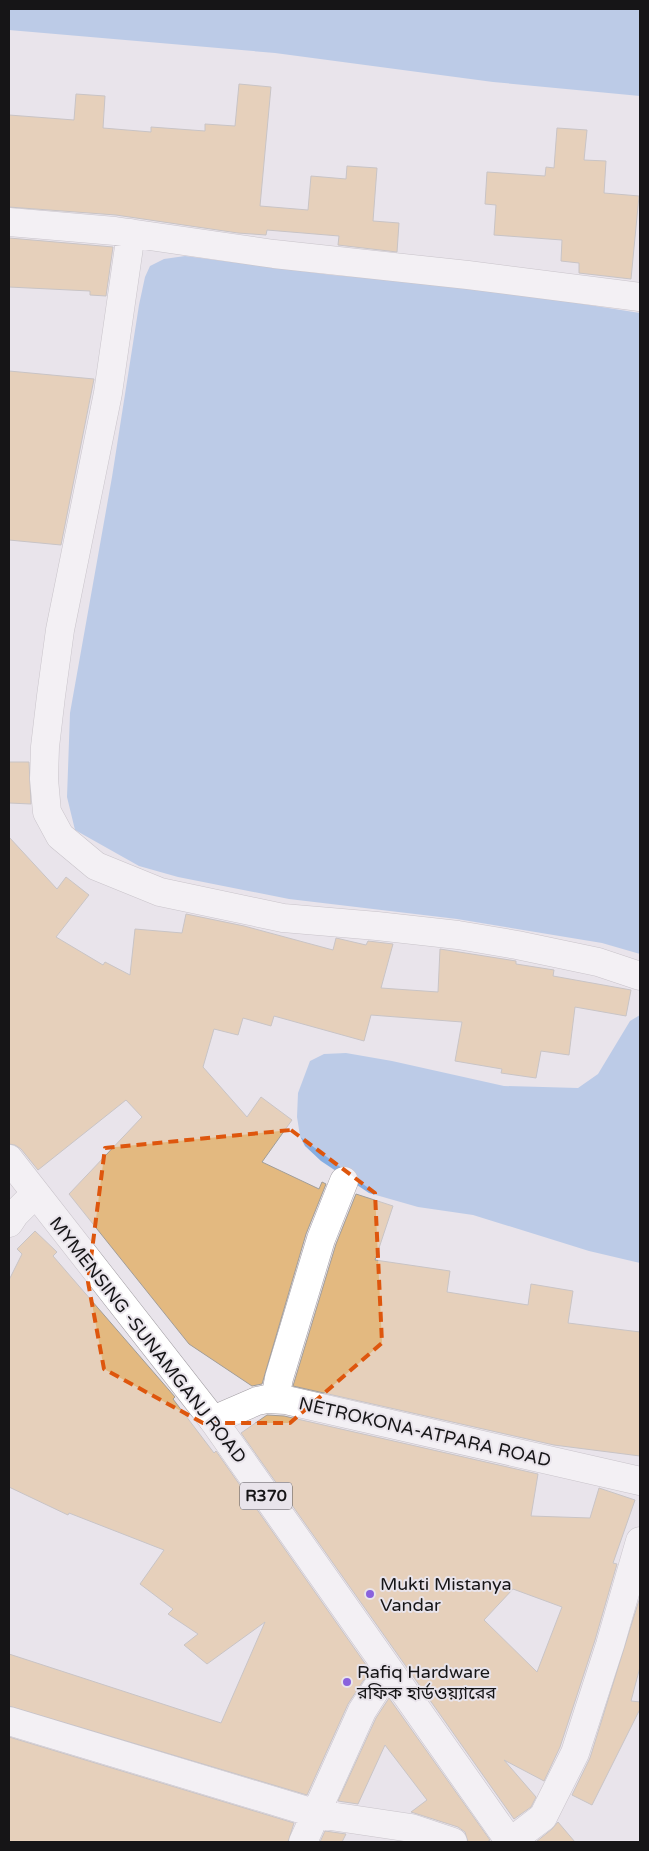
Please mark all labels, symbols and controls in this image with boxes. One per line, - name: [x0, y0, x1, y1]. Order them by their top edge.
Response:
- street label: MYMENSING -SUNAMGANJ ROAD: [45, 1212, 251, 1468]
- street label: NETROKONA-ATPARA ROAD: [297, 1392, 553, 1472]
- road number: R370: [240, 1482, 292, 1510]
- place label: Mukti Mistanya Vandar: [380, 1573, 512, 1616]
- marker: Mukti Mistanya Vandar: [364, 1588, 376, 1600]
- place label: Rafiq Hardware রফিক হার্ডওয়্যারের: [356, 1661, 496, 1704]
- marker: Rafiq Hardware রফিক হার্ডওয়্যারের: [341, 1676, 353, 1688]

